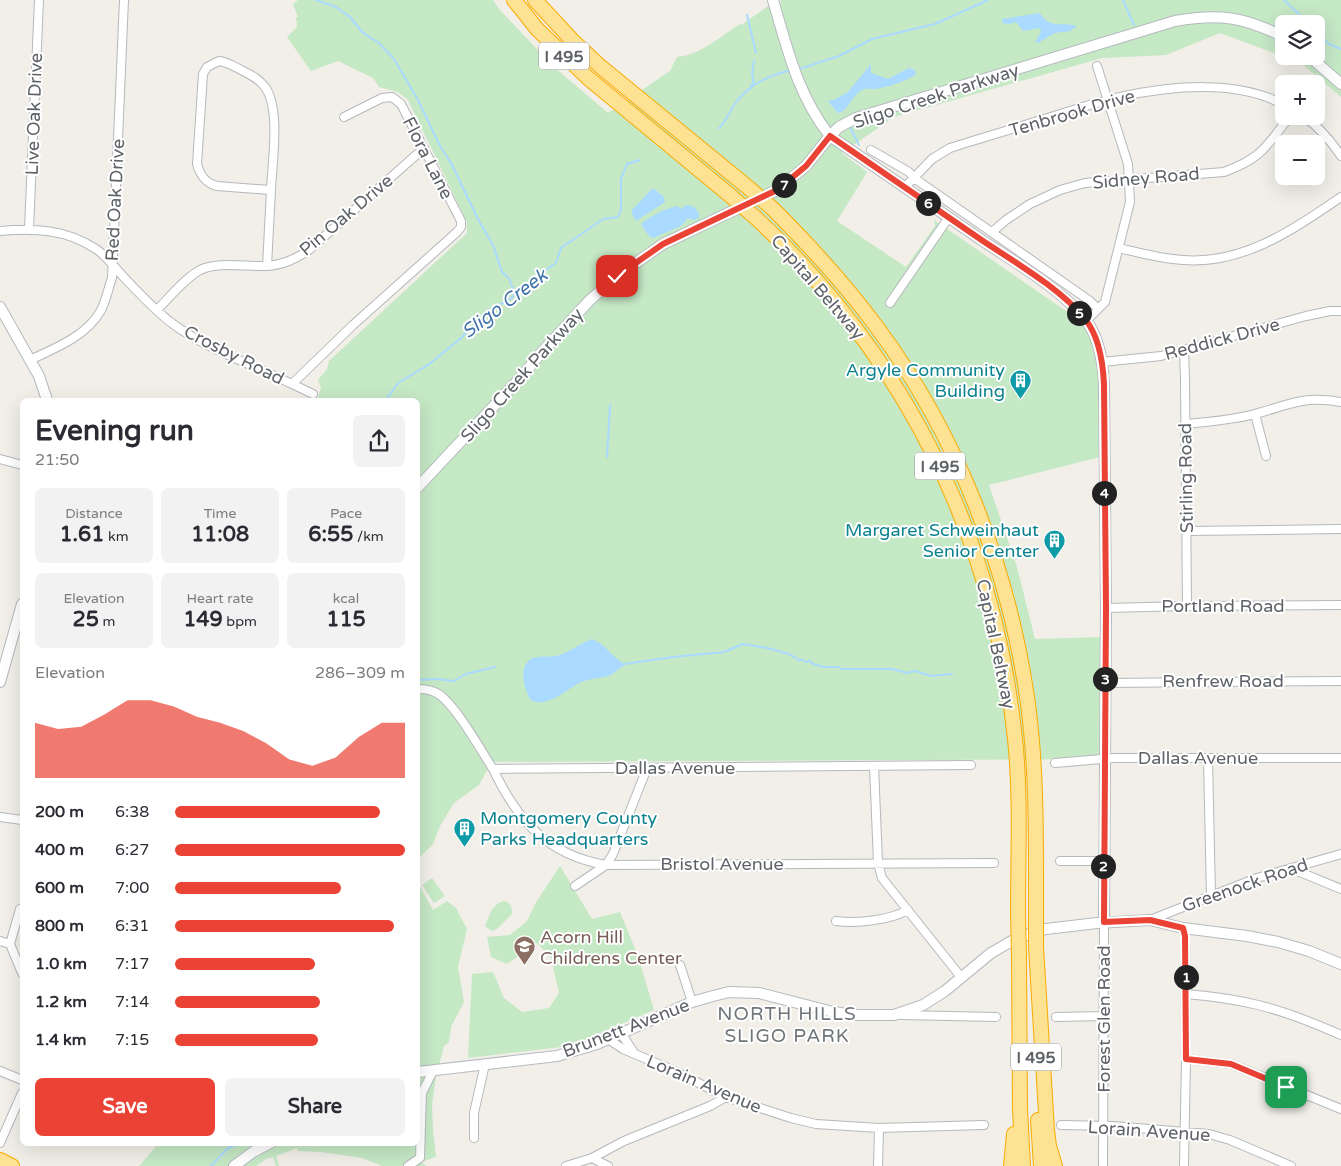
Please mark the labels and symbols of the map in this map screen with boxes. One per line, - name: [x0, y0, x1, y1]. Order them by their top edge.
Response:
- road number: I 495: [539, 42, 589, 70]
- street label: Live Oak Drive: [21, 52, 47, 176]
- street label: Sligo Creek Parkway: [850, 59, 1022, 133]
- street label: Tenbrook Drive: [1007, 85, 1137, 141]
- street label: Flora Lane: [398, 113, 458, 203]
- street label: Red Oak Drive: [101, 138, 129, 262]
- street label: Sidney Road: [1092, 162, 1200, 194]
- street label: Pin Oak Drive: [295, 169, 397, 261]
- pin: 7: [772, 172, 796, 198]
- pin: 6: [916, 190, 940, 216]
- street label: Capital Beltway: [766, 230, 870, 344]
- pin: [596, 255, 638, 297]
- water label: Sligo Creek: [457, 264, 553, 343]
- pin: 5: [1066, 300, 1092, 326]
- street label: Sligo Creek Parkway: [456, 303, 588, 447]
- street label: Reddick Drive: [1162, 313, 1282, 365]
- street label: Crosby Road: [180, 320, 288, 390]
- place label: Argyle Community Building: [846, 359, 1005, 402]
- building icon: Argyle Community Building: [1009, 368, 1033, 399]
- street label: Stirling Road: [1174, 423, 1198, 533]
- road number: I 495: [915, 452, 965, 480]
- pin: 4: [1092, 480, 1116, 506]
- place label: Margaret Schweinhaut Senior Center: [845, 519, 1039, 562]
- building icon: Margaret Schweinhaut Senior Center: [1043, 528, 1067, 559]
- street label: Capital Beltway: [971, 577, 1021, 711]
- street label: Portland Road: [1161, 595, 1285, 617]
- pin: 3: [1092, 666, 1118, 692]
- street label: Renfrew Road: [1162, 670, 1284, 692]
- street label: Dallas Avenue: [1138, 747, 1258, 769]
- street label: Dallas Avenue: [615, 757, 735, 779]
- place label: Montgomery County Parks Headquarters: [480, 807, 657, 850]
- building icon: Montgomery County Parks Headquarters: [452, 816, 476, 847]
- street label: Bristol Avenue: [660, 853, 784, 875]
- street label: Greenock Road: [1179, 853, 1311, 917]
- pin: 2: [1090, 854, 1116, 878]
- place label: Acorn Hill Childrens Center: [540, 926, 682, 969]
- school or university icon: Acorn Hill Childrens Center: [512, 935, 536, 966]
- street label: Forest Glen Road: [1093, 945, 1115, 1093]
- pin: 1: [1174, 964, 1198, 990]
- street label: Brunett Avenue: [559, 994, 693, 1062]
- district label: NORTH HILLS SLIGO PARK: [717, 1003, 857, 1047]
- road number: I 495: [1011, 1044, 1061, 1070]
- street label: Lorain Avenue: [643, 1050, 765, 1118]
- pin: [1265, 1066, 1307, 1108]
- street label: Lorain Avenue: [1087, 1116, 1211, 1146]

